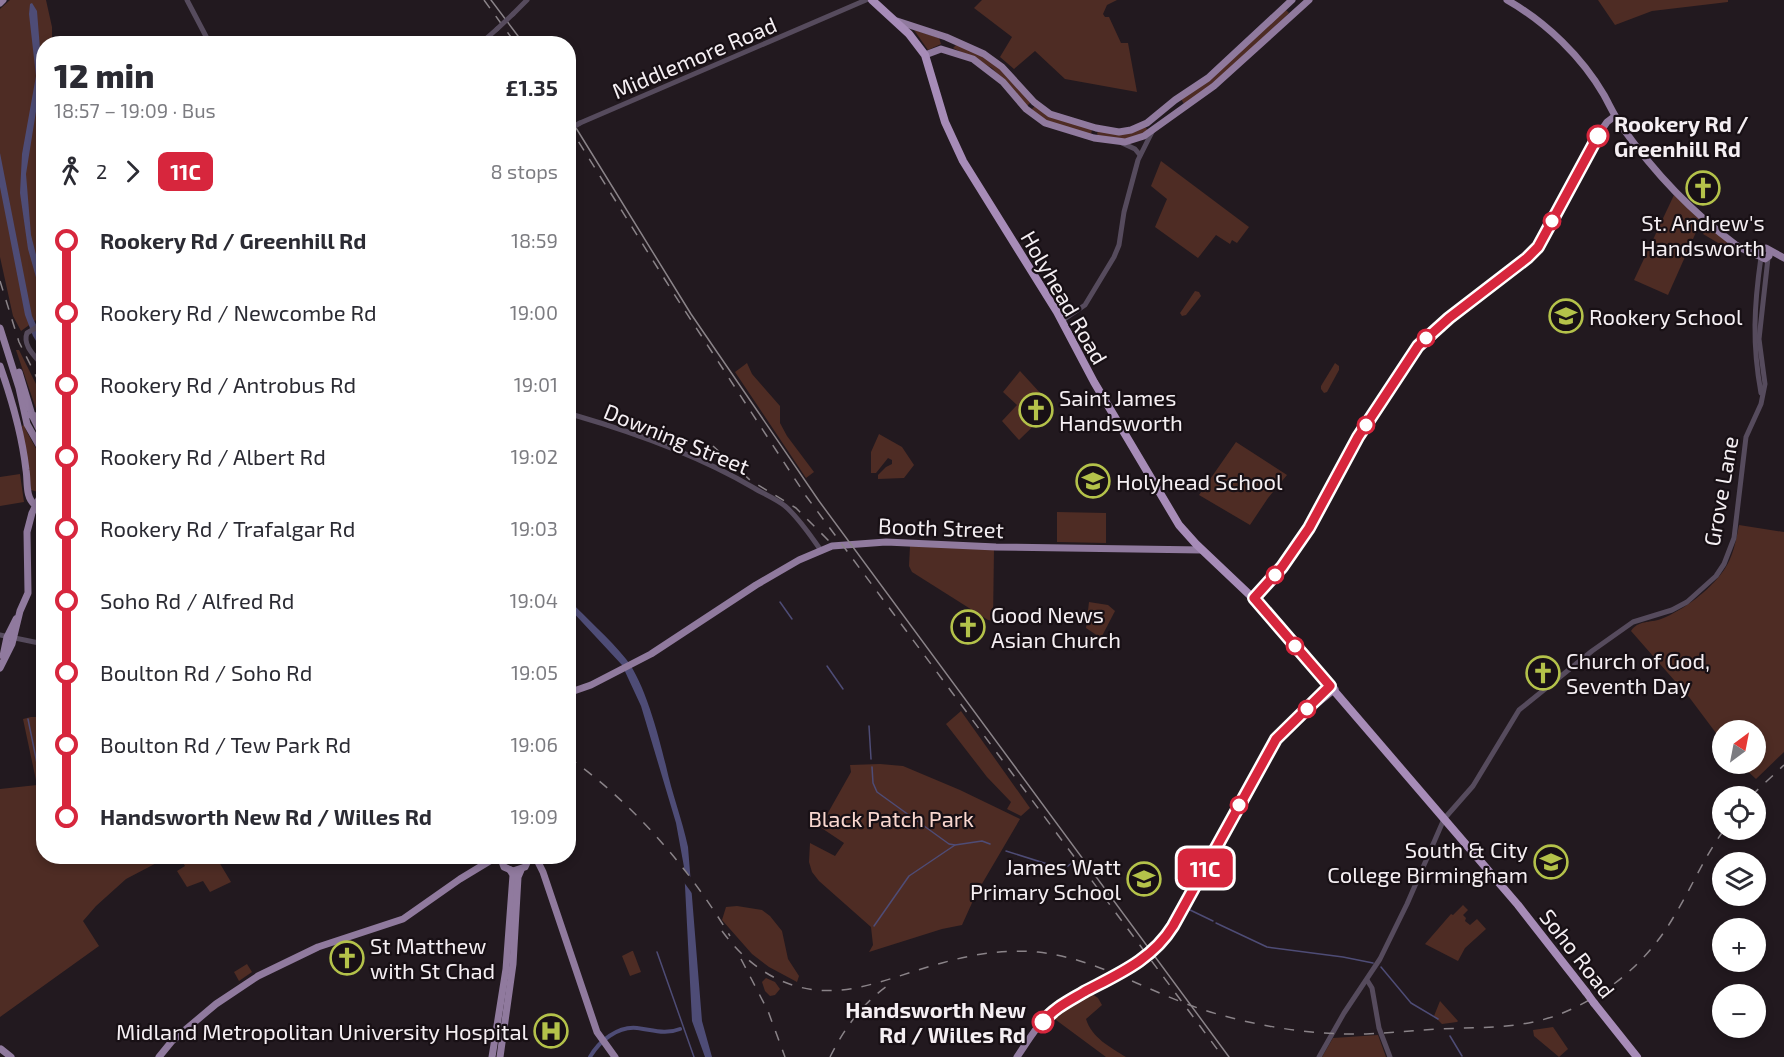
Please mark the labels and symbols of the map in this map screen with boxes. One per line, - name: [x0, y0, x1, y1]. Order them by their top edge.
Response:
- street label: Middlemore Road: [608, 11, 780, 103]
- place label: Rookery Rd / Greenhill Rd: [1614, 110, 1749, 161]
- marker: Rookery Rd / Greenhill Rd: [1587, 125, 1609, 147]
- church icon: St. Andrew's Handsworth: [1685, 170, 1721, 206]
- place label: St. Andrew's Handsworth: [1641, 209, 1765, 260]
- unlabelled marker: [1543, 212, 1561, 230]
- street label: Holyhead Road: [1016, 226, 1114, 368]
- school or university icon: Rookery School: [1548, 298, 1584, 334]
- place label: Rookery School: [1589, 303, 1743, 329]
- unlabelled marker: [1417, 329, 1435, 347]
- place label: Saint James Handsworth: [1059, 384, 1183, 435]
- church icon: Saint James Handsworth: [1018, 392, 1054, 428]
- street label: Downing Street: [600, 397, 754, 479]
- unlabelled marker: [1357, 416, 1375, 434]
- street label: Grove Lane: [1698, 434, 1742, 548]
- school or university icon: Holyhead School: [1075, 463, 1111, 499]
- place label: Holyhead School: [1116, 468, 1283, 494]
- street label: Booth Street: [878, 512, 1004, 542]
- unlabelled marker: [1266, 566, 1284, 584]
- place label: Good News Asian Church: [991, 601, 1121, 652]
- church icon: Good News Asian Church: [950, 609, 986, 645]
- unlabelled marker: [1286, 637, 1304, 655]
- place label: Church of God, Seventh Day: [1566, 647, 1710, 698]
- church icon: Church of God, Seventh Day: [1525, 655, 1561, 691]
- unlabelled marker: [1298, 700, 1316, 718]
- north arrow: [1712, 720, 1766, 774]
- unlabelled marker: [1230, 796, 1248, 814]
- park label: Black Patch Park: [808, 805, 974, 831]
- place label: South & City College Birmingham: [1327, 836, 1528, 887]
- school or university icon: South & City College Birmingham: [1533, 844, 1569, 880]
- line badge: 11C: [1170, 848, 1240, 888]
- place label: James Watt Primary School: [970, 853, 1121, 904]
- school or university icon: James Watt Primary School: [1126, 861, 1162, 897]
- street label: Soho Road: [1535, 903, 1621, 1003]
- place label: St Matthew with St Chad: [370, 932, 495, 983]
- church icon: St Matthew with St Chad: [329, 940, 365, 976]
- place label: Handsworth New Rd / Willes Rd: [845, 996, 1026, 1047]
- marker: Handsworth New Rd / Willes Rd: [1032, 1011, 1054, 1033]
- hospital icon: Midland Metropolitan University Hospital: [533, 1013, 569, 1049]
- place label: Midland Metropolitan University Hospital: [116, 1018, 528, 1044]

